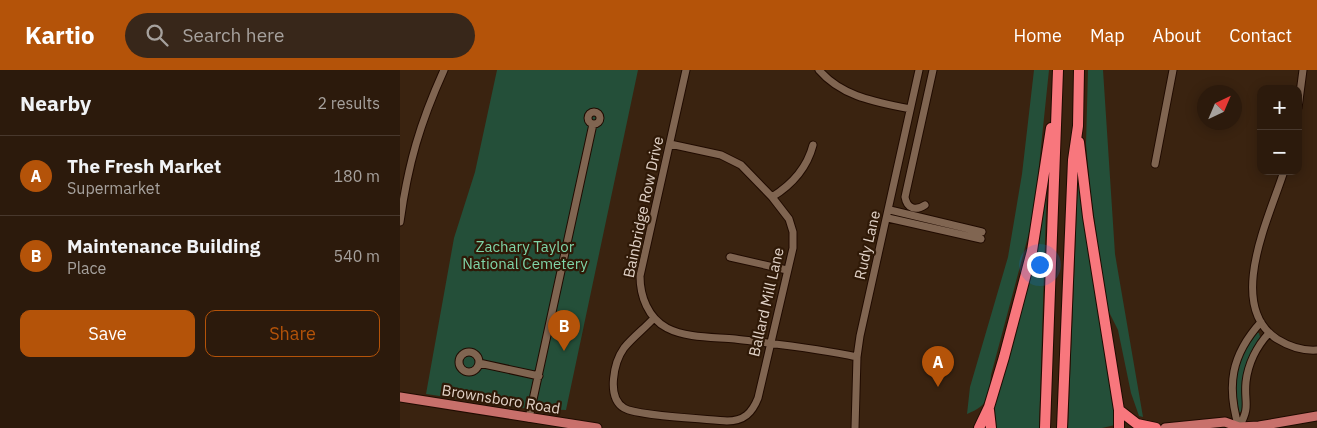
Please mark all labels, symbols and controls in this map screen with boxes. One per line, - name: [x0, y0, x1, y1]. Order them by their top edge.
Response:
- search box: [125, 13, 475, 58]
- text: Kartio: [25, 19, 95, 51]
- icon: search: [143, 21, 171, 49]
- text: Search here: [183, 23, 284, 47]
- text: Home: [1014, 24, 1062, 47]
- text: Map: [1090, 24, 1125, 47]
- text: About: [1153, 24, 1201, 47]
- text: Contact: [1229, 24, 1292, 47]
- north arrow: [1197, 85, 1242, 130]
- map controls: [1257, 85, 1302, 175]
- button: +: [1257, 85, 1302, 130]
- text: Nearby: [20, 89, 91, 117]
- text: 2 results: [317, 93, 380, 113]
- button: −: [1257, 130, 1302, 175]
- street label: Bainbridge Row Drive: [619, 135, 667, 279]
- text: The Fresh Market: [67, 154, 221, 178]
- text: A: [31, 166, 41, 186]
- text: 180 m: [333, 166, 380, 186]
- text: Supermarket: [67, 178, 160, 198]
- street label: Rudy Lane: [850, 209, 884, 281]
- text: Maintenance Building: [67, 234, 260, 258]
- park label: Zachary Taylor National Cemetery: [462, 237, 588, 273]
- text: B: [31, 246, 41, 266]
- text: 540 m: [333, 246, 380, 266]
- street label: Ballard Mill Lane: [744, 246, 788, 358]
- your location: [1027, 252, 1053, 278]
- text: Place: [67, 258, 106, 278]
- button: Save: [20, 310, 195, 357]
- button: Share: [205, 310, 380, 357]
- pin: B: [548, 310, 580, 351]
- pin: A: [922, 346, 954, 387]
- street label: Brownsboro Road: [440, 380, 562, 418]

